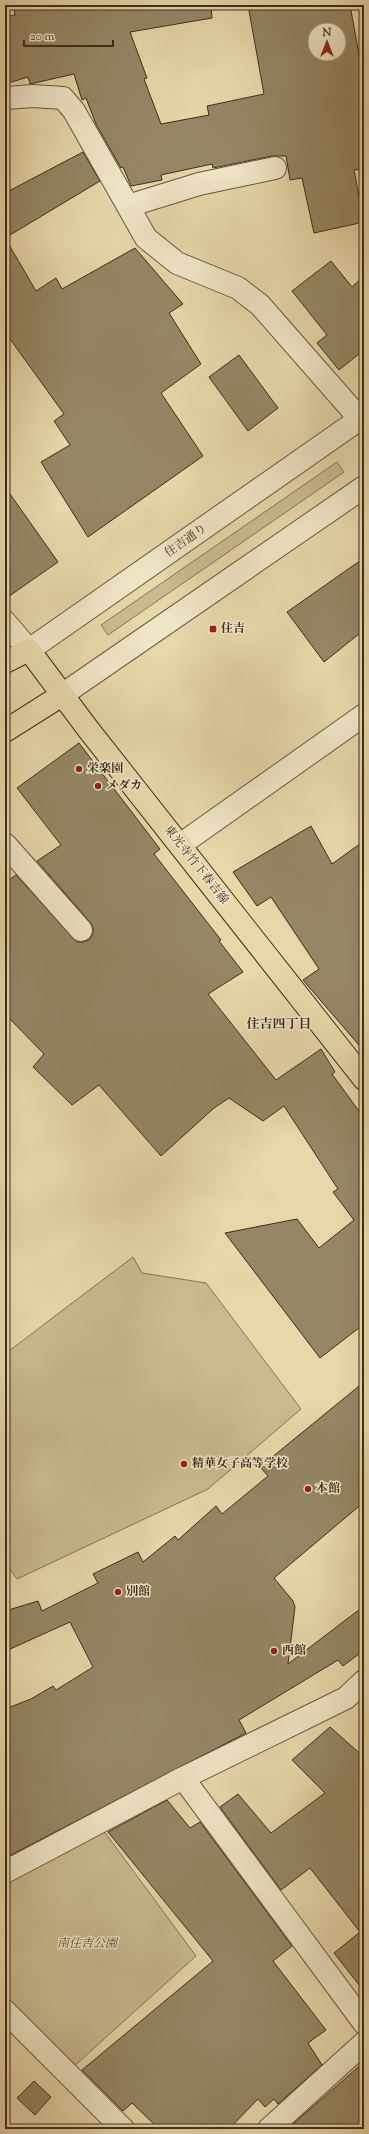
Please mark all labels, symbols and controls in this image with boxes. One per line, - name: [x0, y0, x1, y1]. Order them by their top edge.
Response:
- scale bar: [24, 22, 113, 48]
- north arrow: [307, 22, 347, 62]
- text: N: [322, 25, 332, 41]
- text: 20 m: [30, 28, 55, 46]
- street label: 住吉通り: [161, 520, 211, 562]
- place label: 住吉: [221, 620, 245, 638]
- marker: 住吉: [208, 624, 218, 634]
- place label: 栄楽園: [87, 760, 123, 778]
- marker: 栄楽園: [74, 764, 84, 774]
- place label: メダカ: [106, 777, 142, 795]
- marker: メダカ: [93, 781, 103, 791]
- street label: 東光寺竹下春吉線: [159, 822, 233, 908]
- district label: 住吉四丁目: [246, 1016, 312, 1034]
- place label: 精華女子高等学校: [192, 1455, 288, 1473]
- marker: 精華女子高等学校: [179, 1459, 189, 1469]
- place label: 本館: [316, 1480, 340, 1498]
- marker: 本館: [303, 1484, 313, 1494]
- place label: 別館: [126, 1583, 150, 1601]
- marker: 別館: [113, 1587, 123, 1597]
- place label: 西館: [282, 1642, 306, 1660]
- marker: 西館: [269, 1646, 279, 1656]
- park label: 南住吉公園: [57, 1935, 119, 1953]

